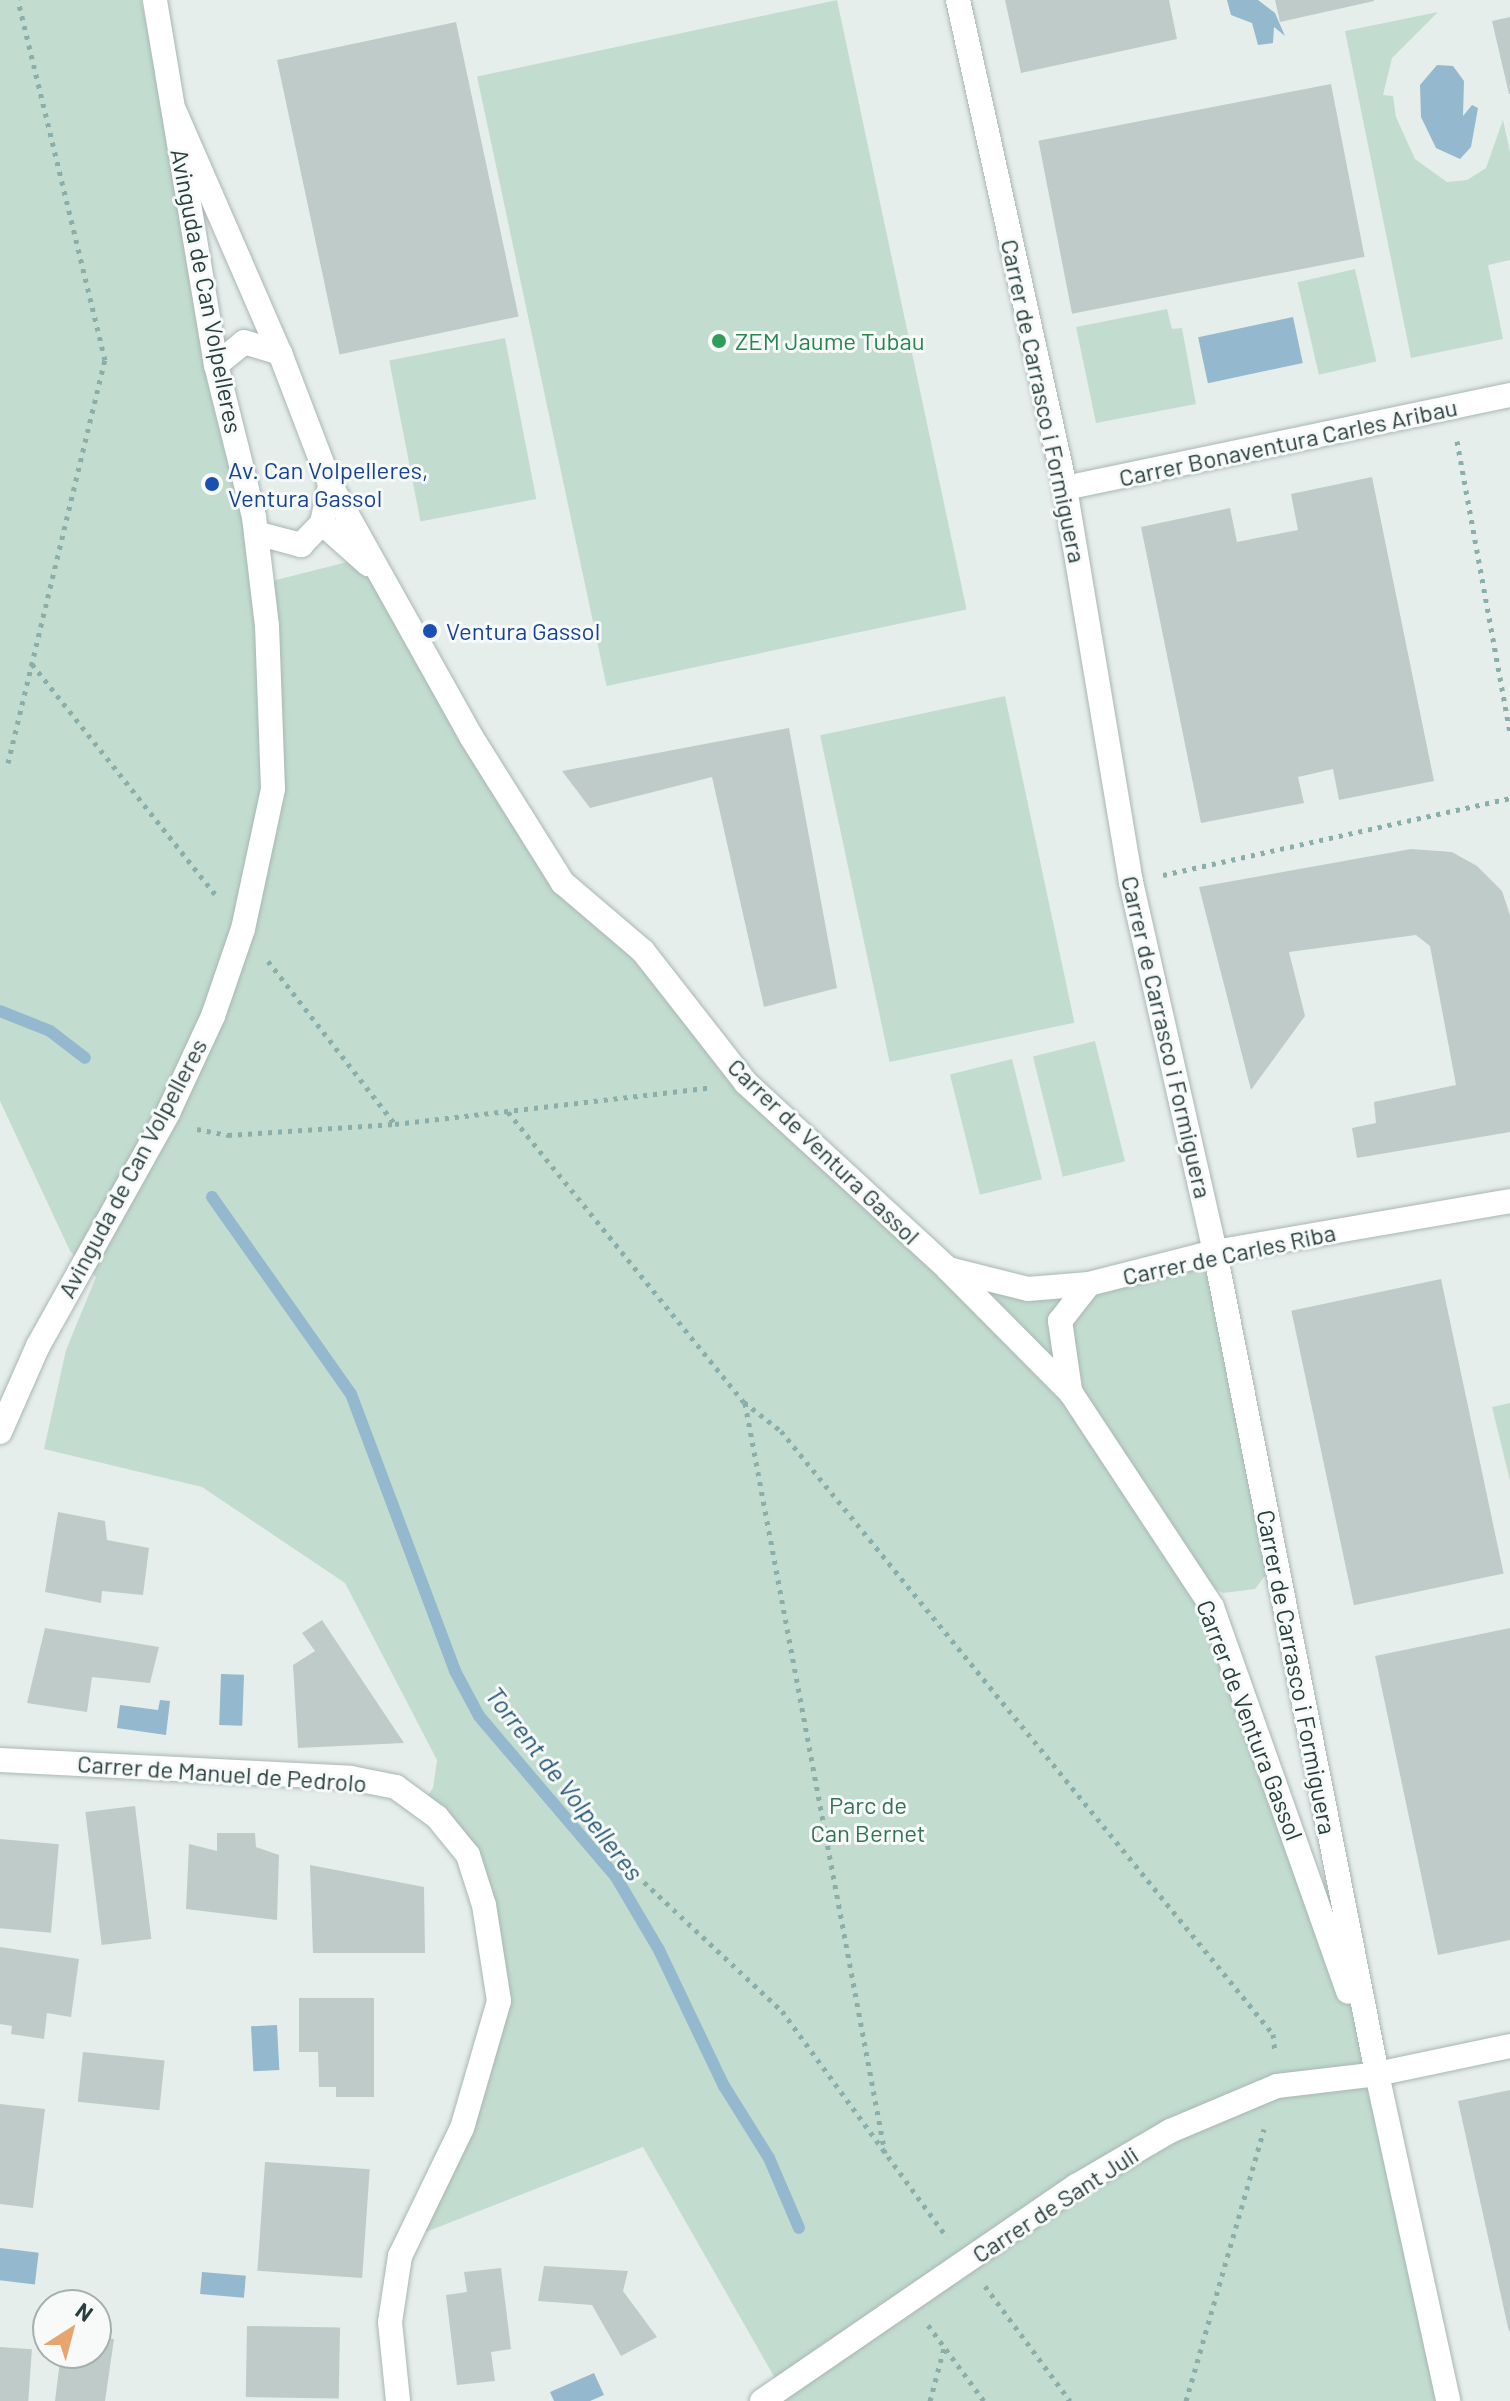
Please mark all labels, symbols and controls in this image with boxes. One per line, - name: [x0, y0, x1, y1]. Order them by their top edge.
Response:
- street label: Avinguda de Can Volpelleres: [165, 146, 249, 436]
- street label: Carrer de Carrasco i Formiguera: [996, 237, 1092, 565]
- place label: ZEM Jaume Tubau: [735, 327, 925, 355]
- marker: ZEM Jaume Tubau: [710, 332, 728, 350]
- street label: Carrer Bonaventura Carles Aribau: [1116, 392, 1460, 492]
- place label: Av. Can Volpelleres, Ventura Gassol: [228, 456, 428, 512]
- marker: Av. Can Volpelleres, Ventura Gassol: [203, 475, 221, 493]
- place label: Ventura Gassol: [446, 617, 600, 645]
- marker: Ventura Gassol: [421, 622, 439, 640]
- street label: Carrer de Carrasco i Formiguera: [1116, 873, 1218, 1201]
- street label: Avinguda de Can Volpelleres: [51, 1034, 213, 1302]
- street label: Carrer de Ventura Gassol: [722, 1052, 926, 1250]
- street label: Carrer de Carles Riba: [1120, 1217, 1338, 1291]
- street label: Carrer de Carrasco i Formiguera: [1251, 1507, 1343, 1837]
- street label: Carrer de Ventura Gassol: [1191, 1596, 1309, 1844]
- water label: Torrent de Volpelleres: [480, 1680, 650, 1886]
- street label: Carrer de Manuel de Pedrolo: [76, 1749, 368, 1797]
- park label: Parc de Can Bernet: [810, 1791, 926, 1847]
- street label: Carrer de Sant Juli: [967, 2140, 1143, 2268]
- north arrow: [32, 2289, 112, 2369]
- text: N: [71, 2296, 98, 2326]

